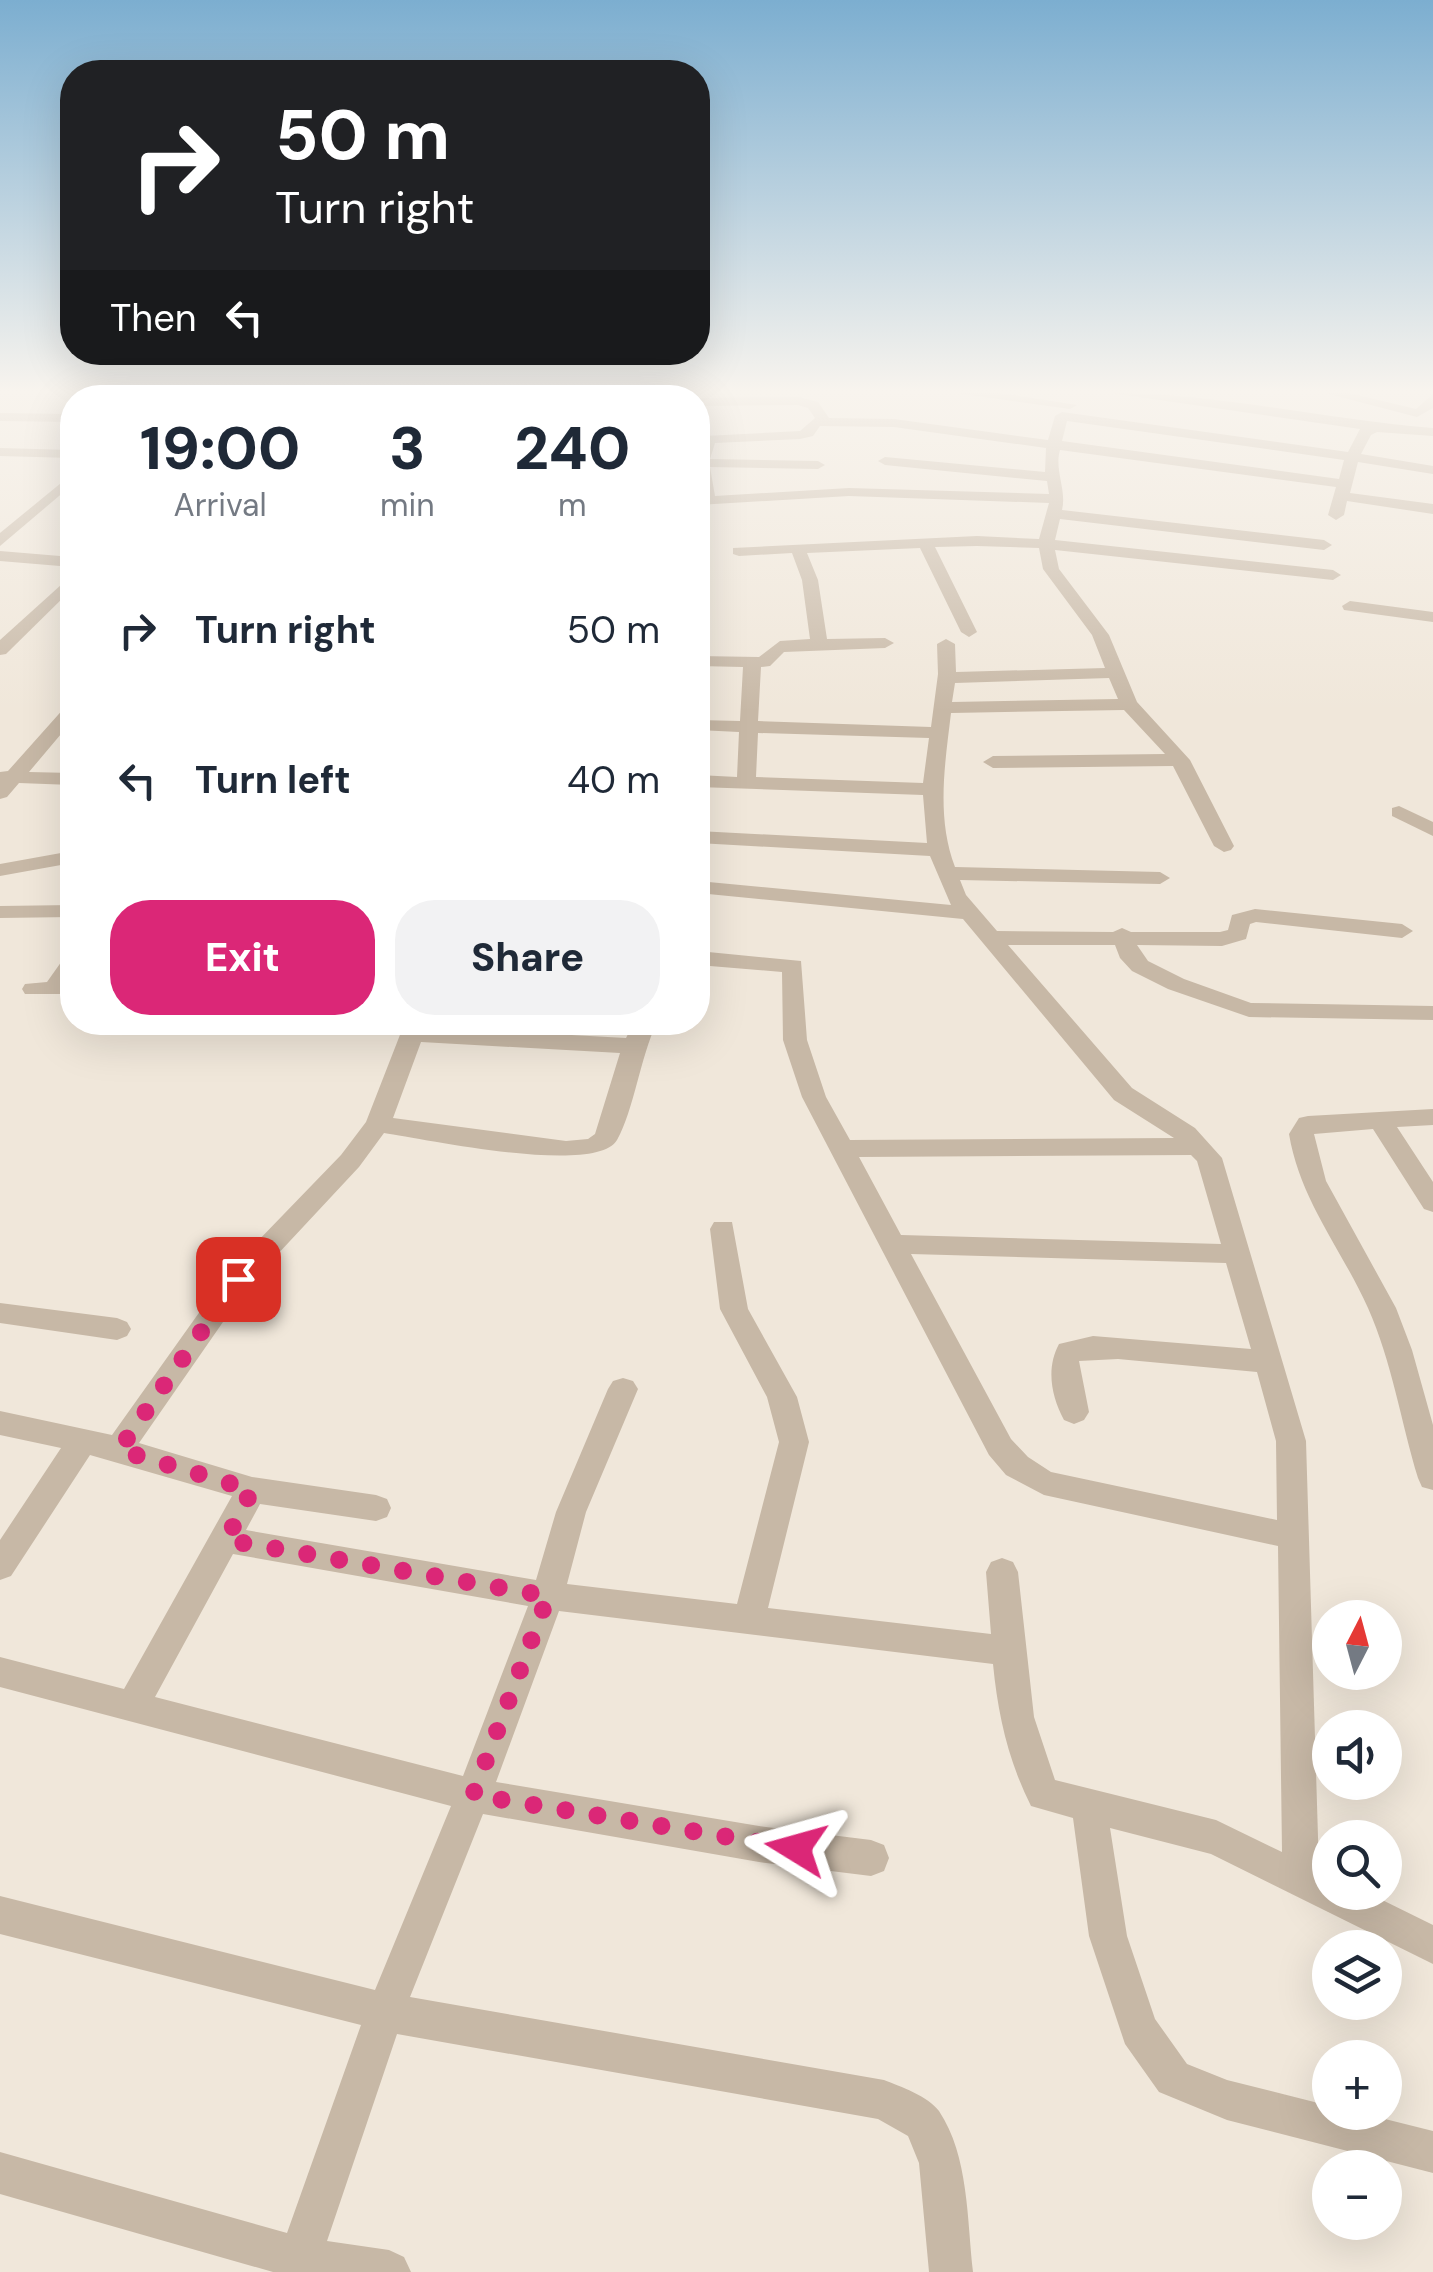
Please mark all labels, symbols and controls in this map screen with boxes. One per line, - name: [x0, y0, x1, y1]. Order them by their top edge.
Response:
- text: 50 m: [275, 90, 450, 181]
- icon: right: [110, 100, 240, 230]
- text: Turn right: [275, 178, 474, 237]
- icon: left: [217, 290, 272, 345]
- text: Then: [110, 293, 197, 343]
- text: 19:00: [140, 409, 300, 488]
- text: 3: [389, 409, 425, 488]
- text: 240: [514, 409, 630, 488]
- text: Arrival: [173, 484, 267, 526]
- text: min: [380, 484, 435, 526]
- text: m: [558, 484, 587, 526]
- icon: right: [110, 603, 165, 658]
- text: Turn right: [195, 605, 376, 655]
- text: 50 m: [567, 605, 660, 655]
- icon: left: [110, 753, 165, 808]
- text: Turn left: [195, 755, 351, 805]
- text: 40 m: [567, 755, 660, 805]
- button: Exit: [110, 900, 375, 1015]
- button: Share: [395, 900, 660, 1015]
- pin: [196, 1237, 281, 1322]
- icon: arrive: [211, 1252, 266, 1307]
- north arrow: [1312, 1600, 1402, 1690]
- map controls: [1312, 1600, 1402, 2240]
- button: sound: [1312, 1710, 1402, 1800]
- position arrow: [744, 1796, 848, 1900]
- button: search: [1312, 1820, 1402, 1910]
- button: layers: [1312, 1930, 1402, 2020]
- button: +: [1312, 2040, 1402, 2130]
- button: −: [1312, 2150, 1402, 2240]

